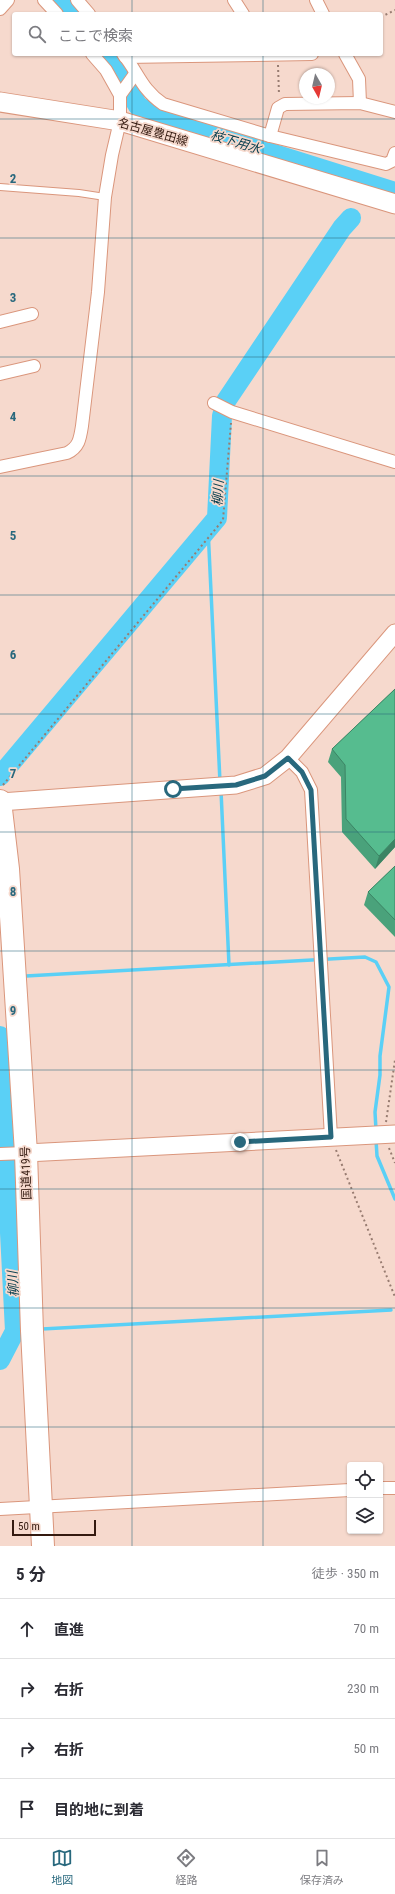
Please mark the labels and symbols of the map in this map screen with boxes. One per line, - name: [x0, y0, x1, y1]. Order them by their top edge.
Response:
- north arrow: [299, 68, 335, 104]
- street label: 名古屋豊田線: [116, 115, 190, 149]
- water label: 枝下用水: [209, 127, 265, 157]
- text: 2: [10, 171, 17, 186]
- text: 3: [10, 290, 16, 305]
- text: 4: [10, 409, 17, 424]
- water label: 柳川: [210, 478, 226, 506]
- text: 5: [10, 528, 17, 543]
- text: 6: [10, 647, 17, 662]
- text: 7: [10, 766, 17, 781]
- route start: [164, 780, 182, 798]
- text: 8: [10, 884, 16, 899]
- text: 9: [10, 1003, 16, 1018]
- route end: [231, 1133, 249, 1151]
- street label: 国道419号: [18, 1146, 34, 1200]
- water label: 柳川: [5, 1269, 21, 1297]
- scale bar: [12, 1518, 96, 1537]

